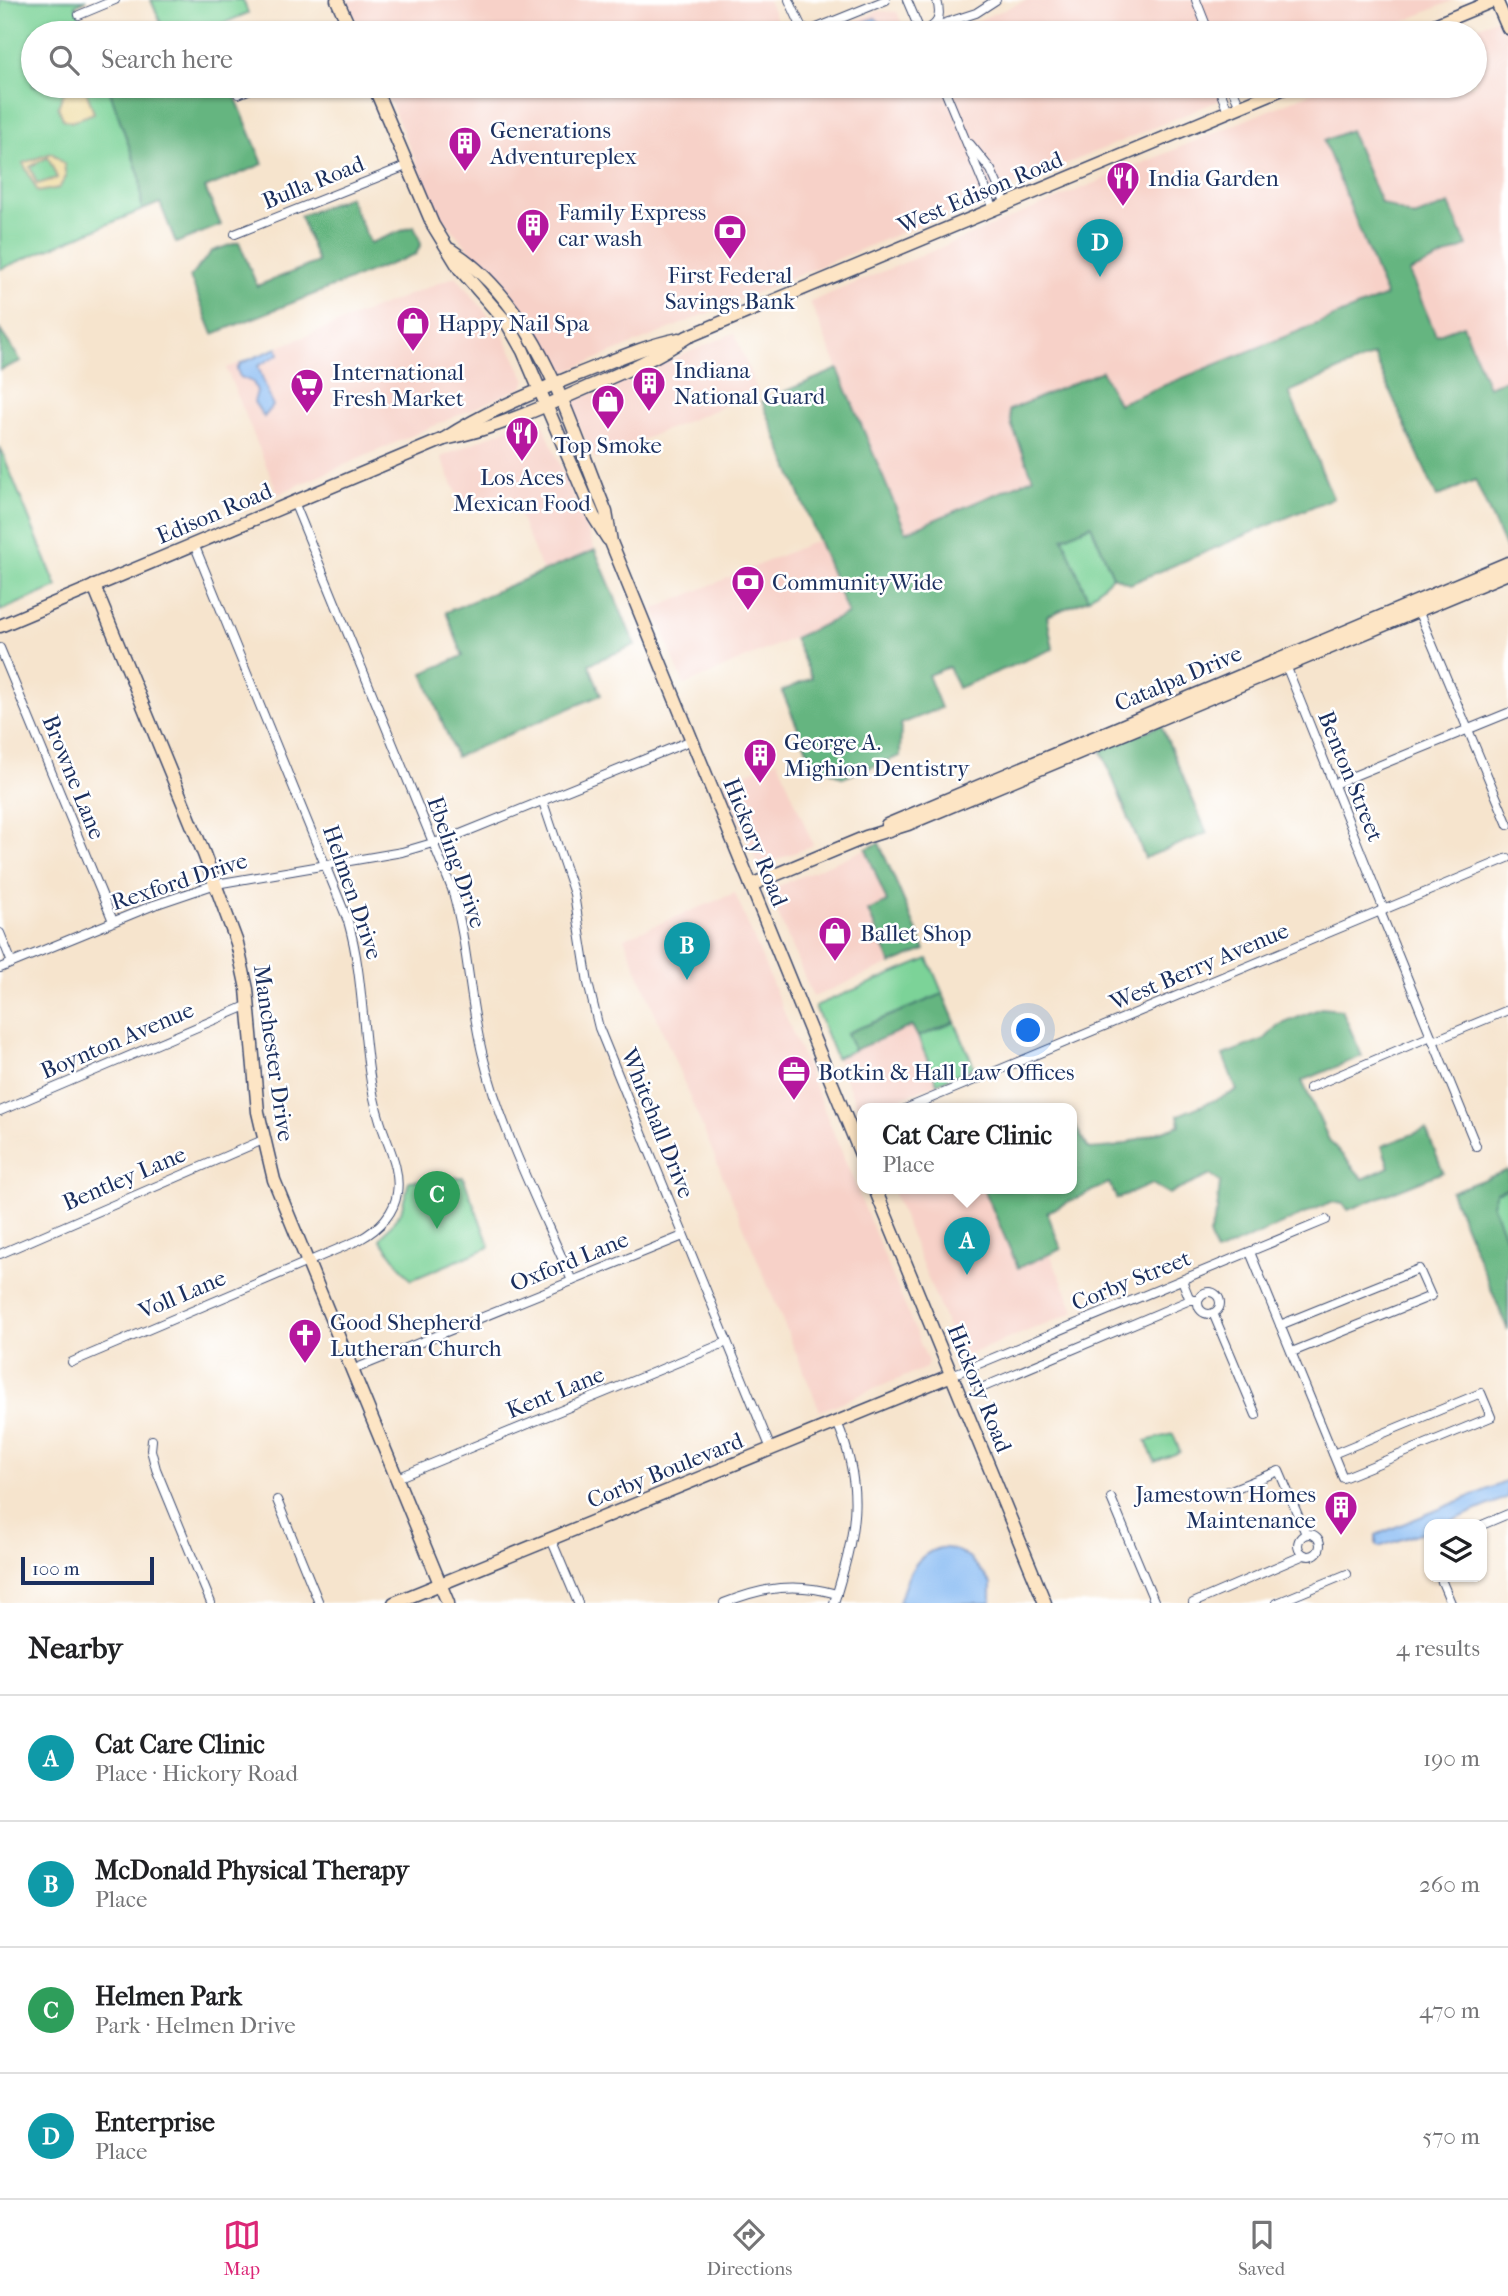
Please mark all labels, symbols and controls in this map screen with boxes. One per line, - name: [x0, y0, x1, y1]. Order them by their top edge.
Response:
- search box: [21, 21, 1487, 98]
- icon: search: [45, 41, 83, 79]
- text: Search here: [101, 44, 233, 75]
- place label: Generations Adventureplex: [489, 117, 637, 170]
- building icon: Generations Adventureplex: [446, 124, 484, 173]
- street label: West Edison Road: [893, 145, 1067, 240]
- street label: Bulla Road: [258, 150, 369, 215]
- restaurant icon: India Garden: [1104, 159, 1142, 208]
- place label: India Garden: [1148, 165, 1279, 192]
- place label: Family Express car wash: [558, 199, 706, 252]
- building icon: Family Express car wash: [514, 206, 552, 255]
- bank icon: First Federal Savings Bank: [711, 212, 749, 261]
- pin: D: [1077, 219, 1123, 277]
- place label: First Federal Savings Bank: [665, 262, 796, 315]
- shop icon: Happy Nail Spa: [394, 304, 432, 353]
- place label: Happy Nail Spa: [438, 310, 589, 337]
- place label: Indiana National Guard: [674, 357, 826, 410]
- place label: International Fresh Market: [332, 359, 465, 412]
- building icon: Indiana National Guard: [630, 364, 668, 413]
- supermarket icon: International Fresh Market: [288, 366, 326, 415]
- shop icon: Top Smoke: [589, 382, 627, 431]
- restaurant icon: Los Aces Mexican Food: [503, 414, 541, 463]
- place label: Top Smoke: [554, 432, 662, 459]
- place label: Los Aces Mexican Food: [453, 464, 591, 517]
- street label: Edison Road: [152, 477, 276, 550]
- bank icon: CommunityWide: [729, 563, 767, 612]
- place label: CommunityWide: [772, 569, 943, 596]
- street label: Catalpa Drive: [1111, 640, 1246, 717]
- street label: Benton Street: [1312, 707, 1389, 845]
- street label: Browne Lane: [36, 711, 111, 843]
- place label: George A. Mighion Dentistry: [784, 729, 970, 782]
- building icon: George A. Mighion Dentistry: [741, 736, 779, 785]
- street label: Hickory Road: [718, 774, 794, 911]
- street label: Ebeling Drive: [421, 793, 492, 931]
- street label: Helmen Drive: [317, 821, 388, 963]
- street label: Rexford Drive: [108, 847, 251, 916]
- shop icon: Ballet Shop: [816, 914, 854, 963]
- street label: West Berry Avenue: [1105, 917, 1293, 1017]
- place label: Ballet Shop: [860, 920, 972, 947]
- pin: B: [664, 922, 710, 980]
- street label: Manchester Drive: [248, 963, 299, 1143]
- street label: Boynton Avenue: [37, 996, 198, 1085]
- your location: [1011, 1013, 1045, 1047]
- street label: Whitehall Drive: [615, 1043, 700, 1202]
- office icon: Botkin & Hall Law Offices: [775, 1053, 813, 1102]
- place label: Botkin & Hall Law Offices: [818, 1059, 1074, 1086]
- popup: [857, 1103, 1077, 1194]
- text: Cat Care Clinic: [882, 1120, 1052, 1151]
- street label: Bentley Lane: [58, 1140, 190, 1217]
- text: Place: [882, 1151, 935, 1178]
- pin: C: [414, 1171, 460, 1229]
- pin: A: [944, 1217, 990, 1275]
- street label: Oxford Lane: [506, 1226, 632, 1297]
- street label: Corby Street: [1068, 1244, 1195, 1317]
- street label: Voll Lane: [134, 1264, 230, 1325]
- place label: Good Shepherd Lutheran Church: [330, 1309, 502, 1362]
- church icon: Good Shepherd Lutheran Church: [286, 1316, 324, 1365]
- street label: Hickory Road: [942, 1320, 1018, 1457]
- street label: Kent Lane: [502, 1361, 608, 1424]
- street label: Corby Boulevard: [583, 1427, 748, 1514]
- place label: Jamestown Homes Maintenance: [1133, 1481, 1316, 1534]
- building icon: Jamestown Homes Maintenance: [1322, 1488, 1360, 1537]
- map controls: [1424, 1519, 1487, 1582]
- button: layers: [1424, 1519, 1487, 1582]
- scale bar: [21, 1554, 154, 1586]
- text: 100 m: [32, 1558, 80, 1580]
- text: Nearby: [28, 1631, 123, 1666]
- text: 4 results: [1396, 1635, 1480, 1662]
- text: Cat Care Clinic: [95, 1729, 265, 1760]
- text: A: [44, 1745, 58, 1772]
- text: 190 m: [1423, 1745, 1480, 1772]
- text: Place · Hickory Road: [95, 1760, 298, 1787]
- text: McDonald Physical Therapy: [95, 1855, 409, 1886]
- text: B: [44, 1871, 58, 1898]
- text: 260 m: [1419, 1871, 1480, 1898]
- text: Place: [95, 1886, 147, 1913]
- text: Helmen Park: [95, 1981, 242, 2012]
- text: C: [43, 1997, 59, 2024]
- text: 470 m: [1419, 1997, 1480, 2024]
- text: Park · Helmen Drive: [95, 2012, 296, 2039]
- text: Enterprise: [95, 2107, 215, 2138]
- text: D: [42, 2123, 60, 2150]
- text: 570 m: [1422, 2123, 1480, 2150]
- text: Place: [95, 2138, 147, 2165]
- tab: Map: [223, 2216, 261, 2280]
- tab: Directions: [707, 2216, 792, 2280]
- tab: Saved: [1238, 2216, 1285, 2280]

